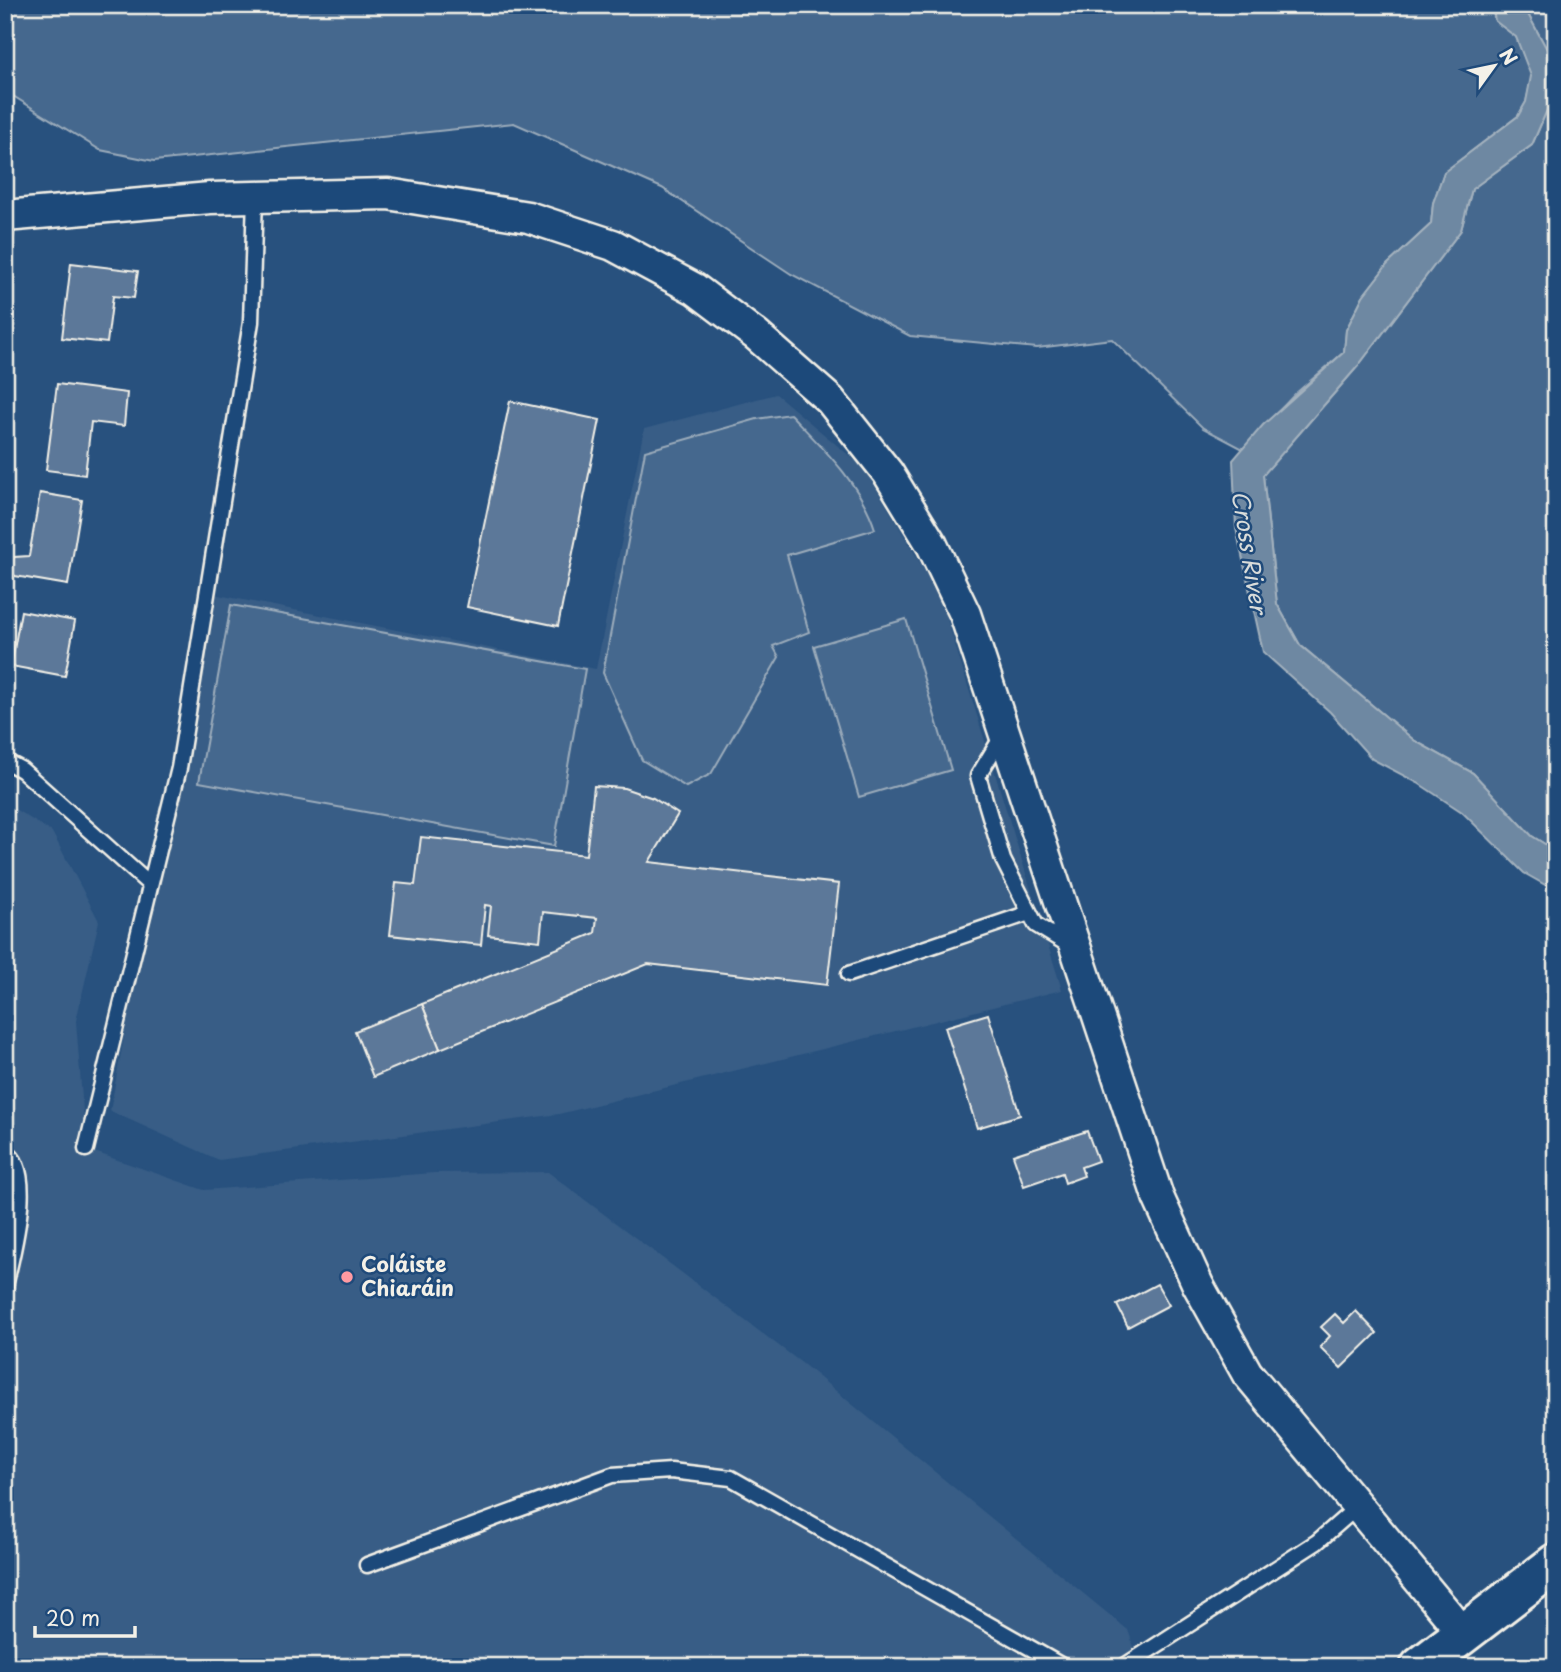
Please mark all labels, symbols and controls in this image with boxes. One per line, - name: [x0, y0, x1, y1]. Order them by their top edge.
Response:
- north arrow: [1460, 32, 1530, 102]
- text: N: [1493, 42, 1525, 70]
- water label: Cross River: [1224, 488, 1278, 619]
- place label: Coláiste Chiaráin: [361, 1247, 454, 1303]
- marker: Coláiste Chiaráin: [339, 1269, 355, 1285]
- scale bar: [35, 1595, 135, 1639]
- text: 20 m: [46, 1601, 100, 1633]

